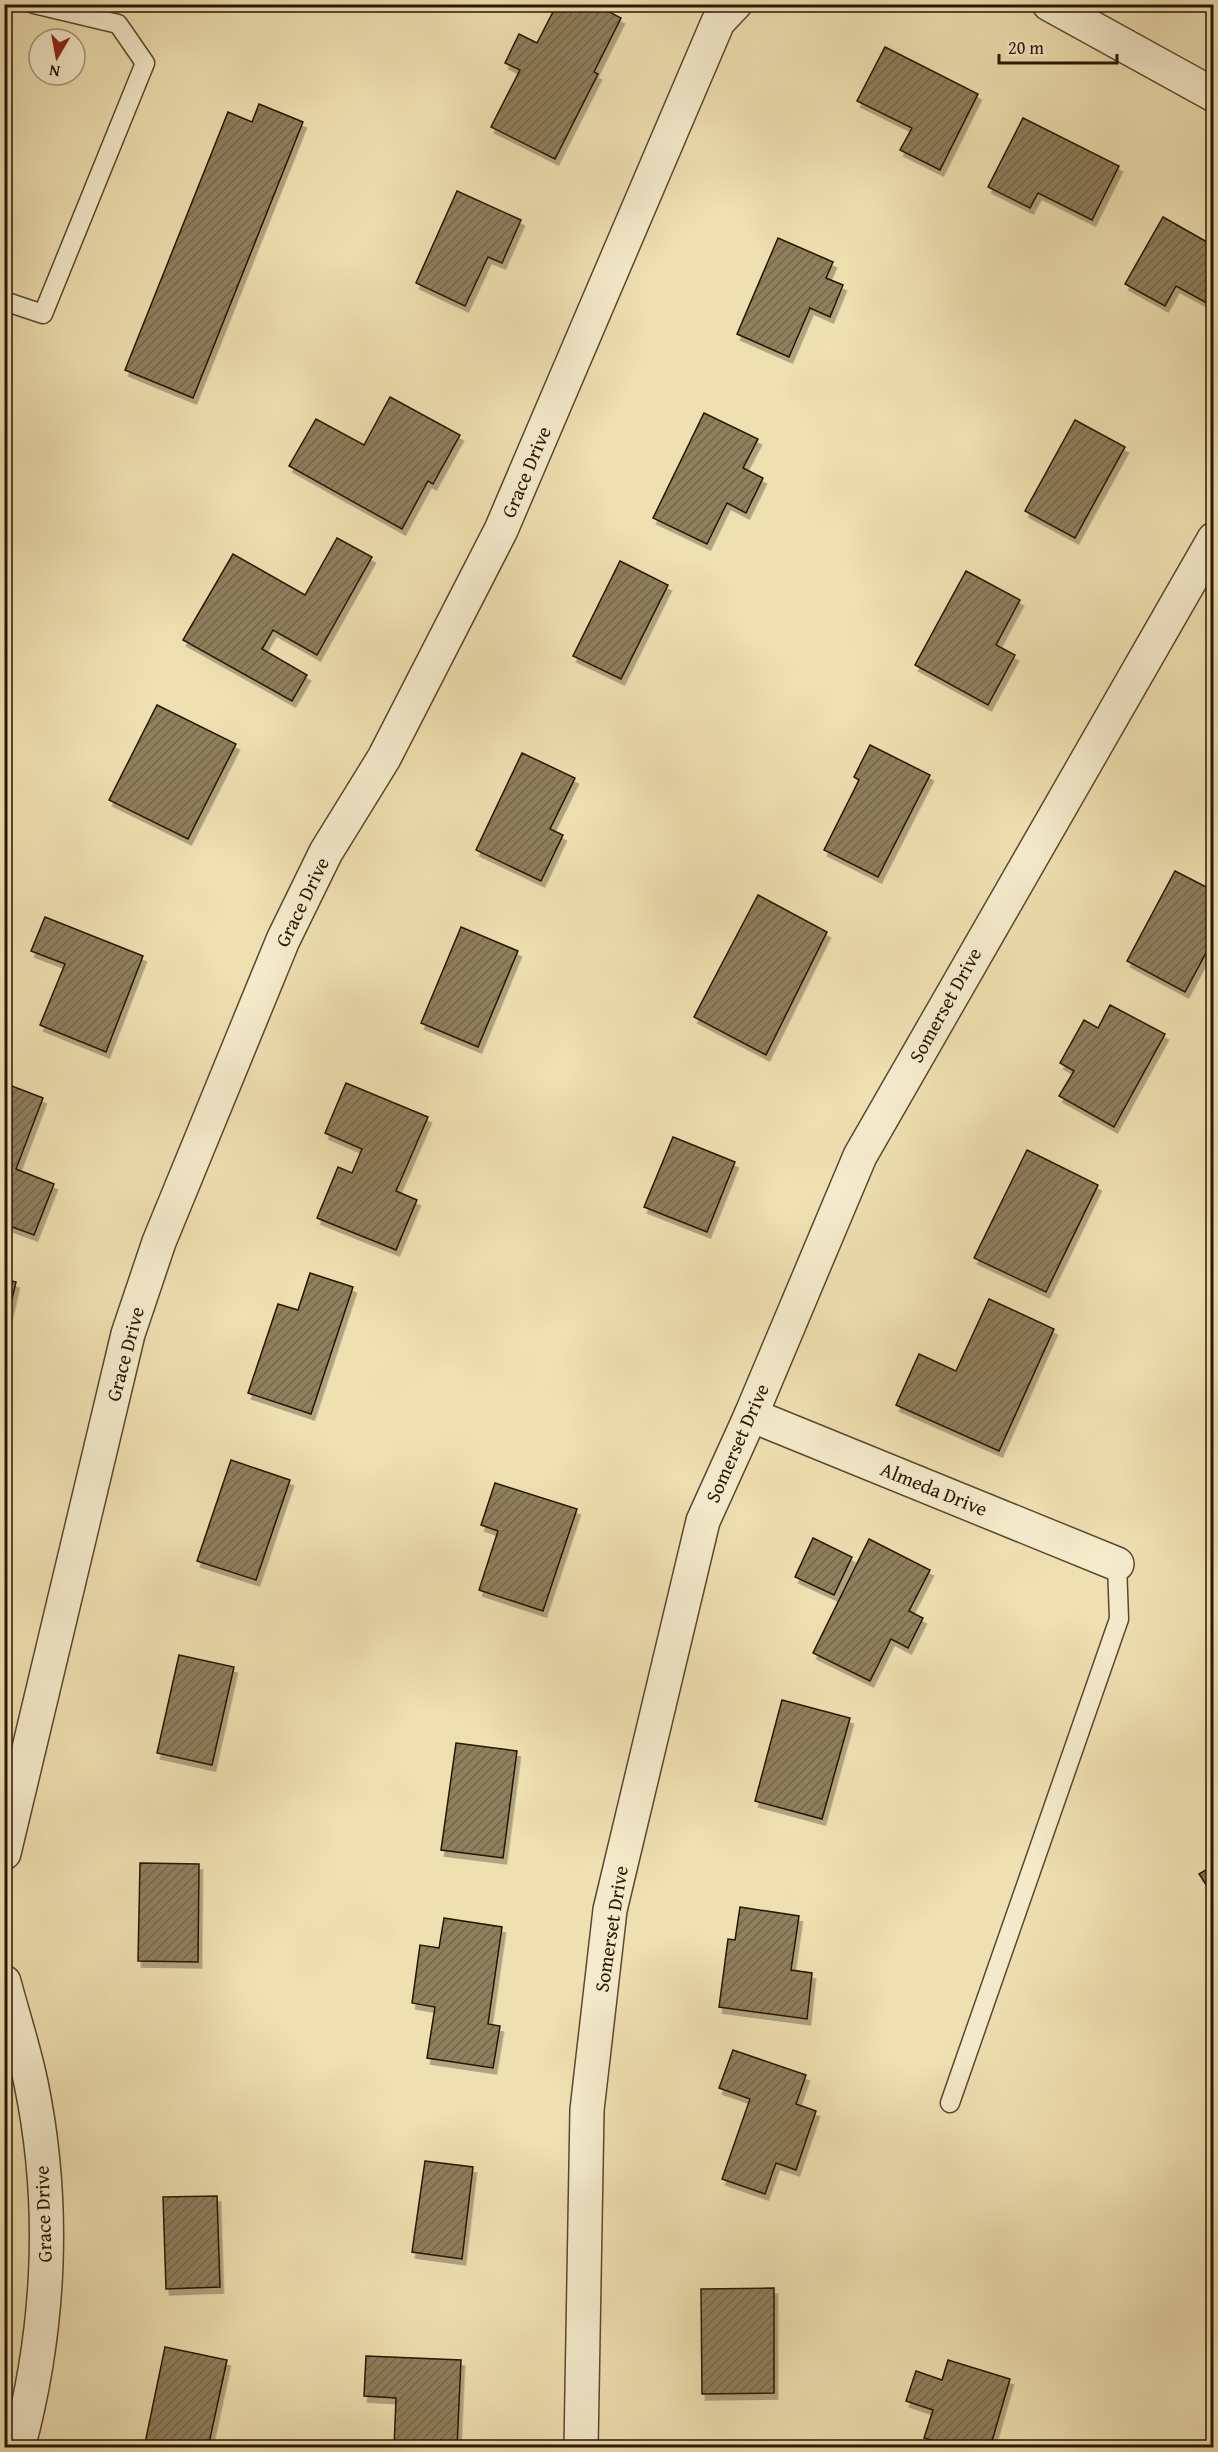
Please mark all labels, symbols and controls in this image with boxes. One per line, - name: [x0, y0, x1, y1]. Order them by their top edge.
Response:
- north arrow: [27, 27, 87, 87]
- scale bar: [999, 27, 1118, 65]
- text: 20 m: [1008, 34, 1044, 61]
- text: N: [47, 59, 62, 85]
- street label: Grace Drive: [493, 422, 558, 522]
- street label: Grace Drive: [267, 852, 336, 952]
- street label: Somerset Drive: [901, 942, 988, 1068]
- street label: Grace Drive: [98, 1303, 151, 1404]
- street label: Somerset Drive: [697, 1379, 776, 1507]
- street label: Almeda Drive: [876, 1454, 992, 1523]
- street label: Somerset Drive: [586, 1864, 635, 1994]
- street label: Grace Drive: [26, 2165, 59, 2263]

